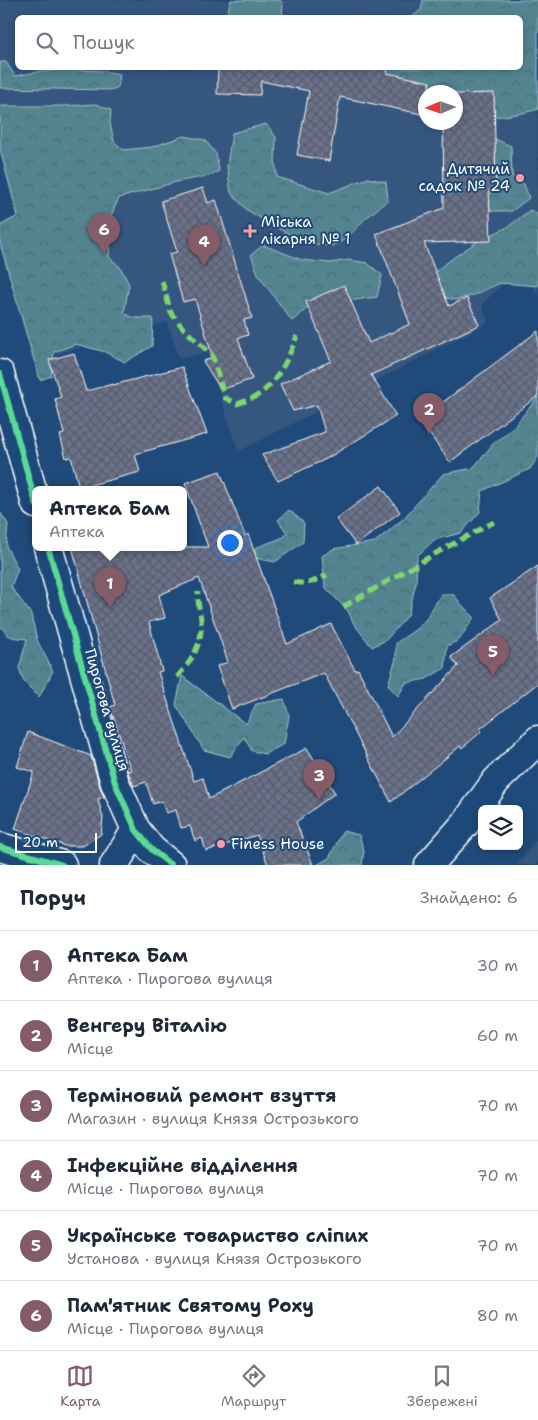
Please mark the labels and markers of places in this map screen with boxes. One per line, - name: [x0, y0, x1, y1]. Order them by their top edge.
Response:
- place label: Дитячий садок № 24: [419, 159, 510, 196]
- marker: Дитячий садок № 24: [514, 172, 526, 184]
- place label: Міська лікарня № 1: [261, 212, 351, 249]
- pin: 6: [88, 213, 120, 254]
- marker: Міська лікарня № 1: [243, 224, 257, 238]
- pin: 4: [188, 225, 220, 266]
- pin: 2: [413, 393, 445, 434]
- pin: 1: [94, 567, 126, 608]
- pin: 5: [477, 635, 509, 676]
- pin: 3: [303, 759, 335, 800]
- place label: Finess House: [231, 834, 324, 854]
- marker: Finess House: [215, 838, 227, 850]

